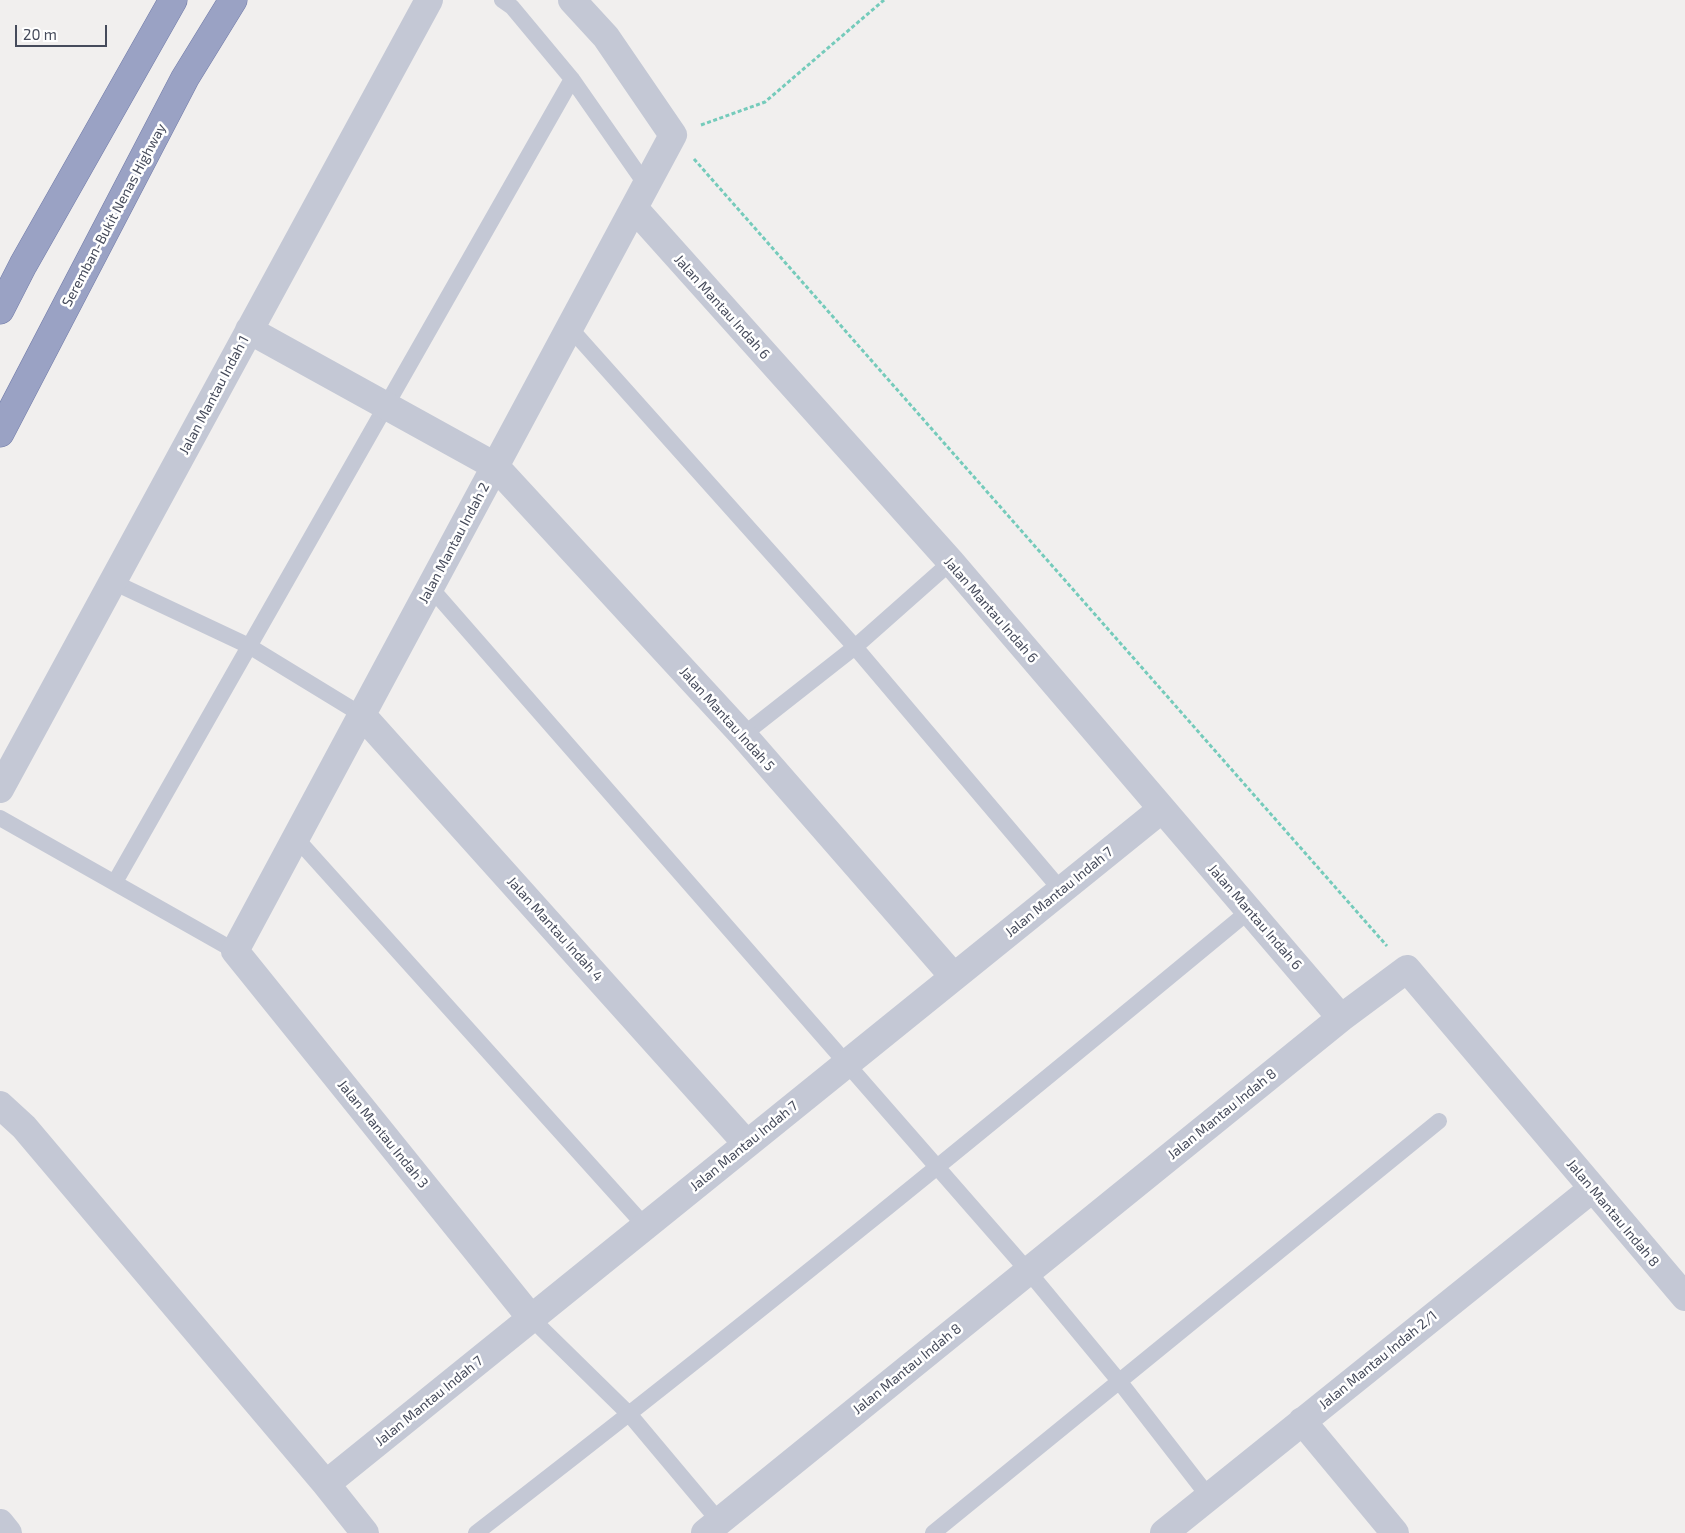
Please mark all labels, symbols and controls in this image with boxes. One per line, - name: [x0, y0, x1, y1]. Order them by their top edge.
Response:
- scale bar: [18, 15, 110, 47]
- text: 20 m: [23, 25, 57, 43]
- street label: Seremban-Bukit Nenas Highway: [58, 120, 170, 310]
- street label: Jalan Mantau Indah 6: [671, 251, 773, 363]
- street label: Jalan Mantau Indah 1: [176, 333, 252, 457]
- street label: Jalan Mantau Indah 2: [415, 480, 493, 606]
- street label: Jalan Mantau Indah 6: [941, 554, 1041, 666]
- street label: Jalan Mantau Indah 5: [676, 664, 778, 774]
- street label: Jalan Mantau Indah 7: [1002, 843, 1116, 941]
- street label: Jalan Mantau Indah 6: [1205, 861, 1305, 973]
- street label: Jalan Mantau Indah 4: [504, 873, 606, 985]
- street label: Jalan Mantau Indah 8: [1164, 1065, 1280, 1163]
- street label: Jalan Mantau Indah 3: [334, 1077, 432, 1191]
- street label: Jalan Mantau Indah 7: [687, 1097, 801, 1195]
- street label: Jalan Mantau Indah 8: [1563, 1156, 1663, 1270]
- street label: Jalan Mantau Indah 2/1: [1316, 1307, 1440, 1413]
- street label: Jalan Mantau Indah 8: [849, 1320, 965, 1418]
- street label: Jalan Mantau Indah 7: [372, 1352, 486, 1450]

